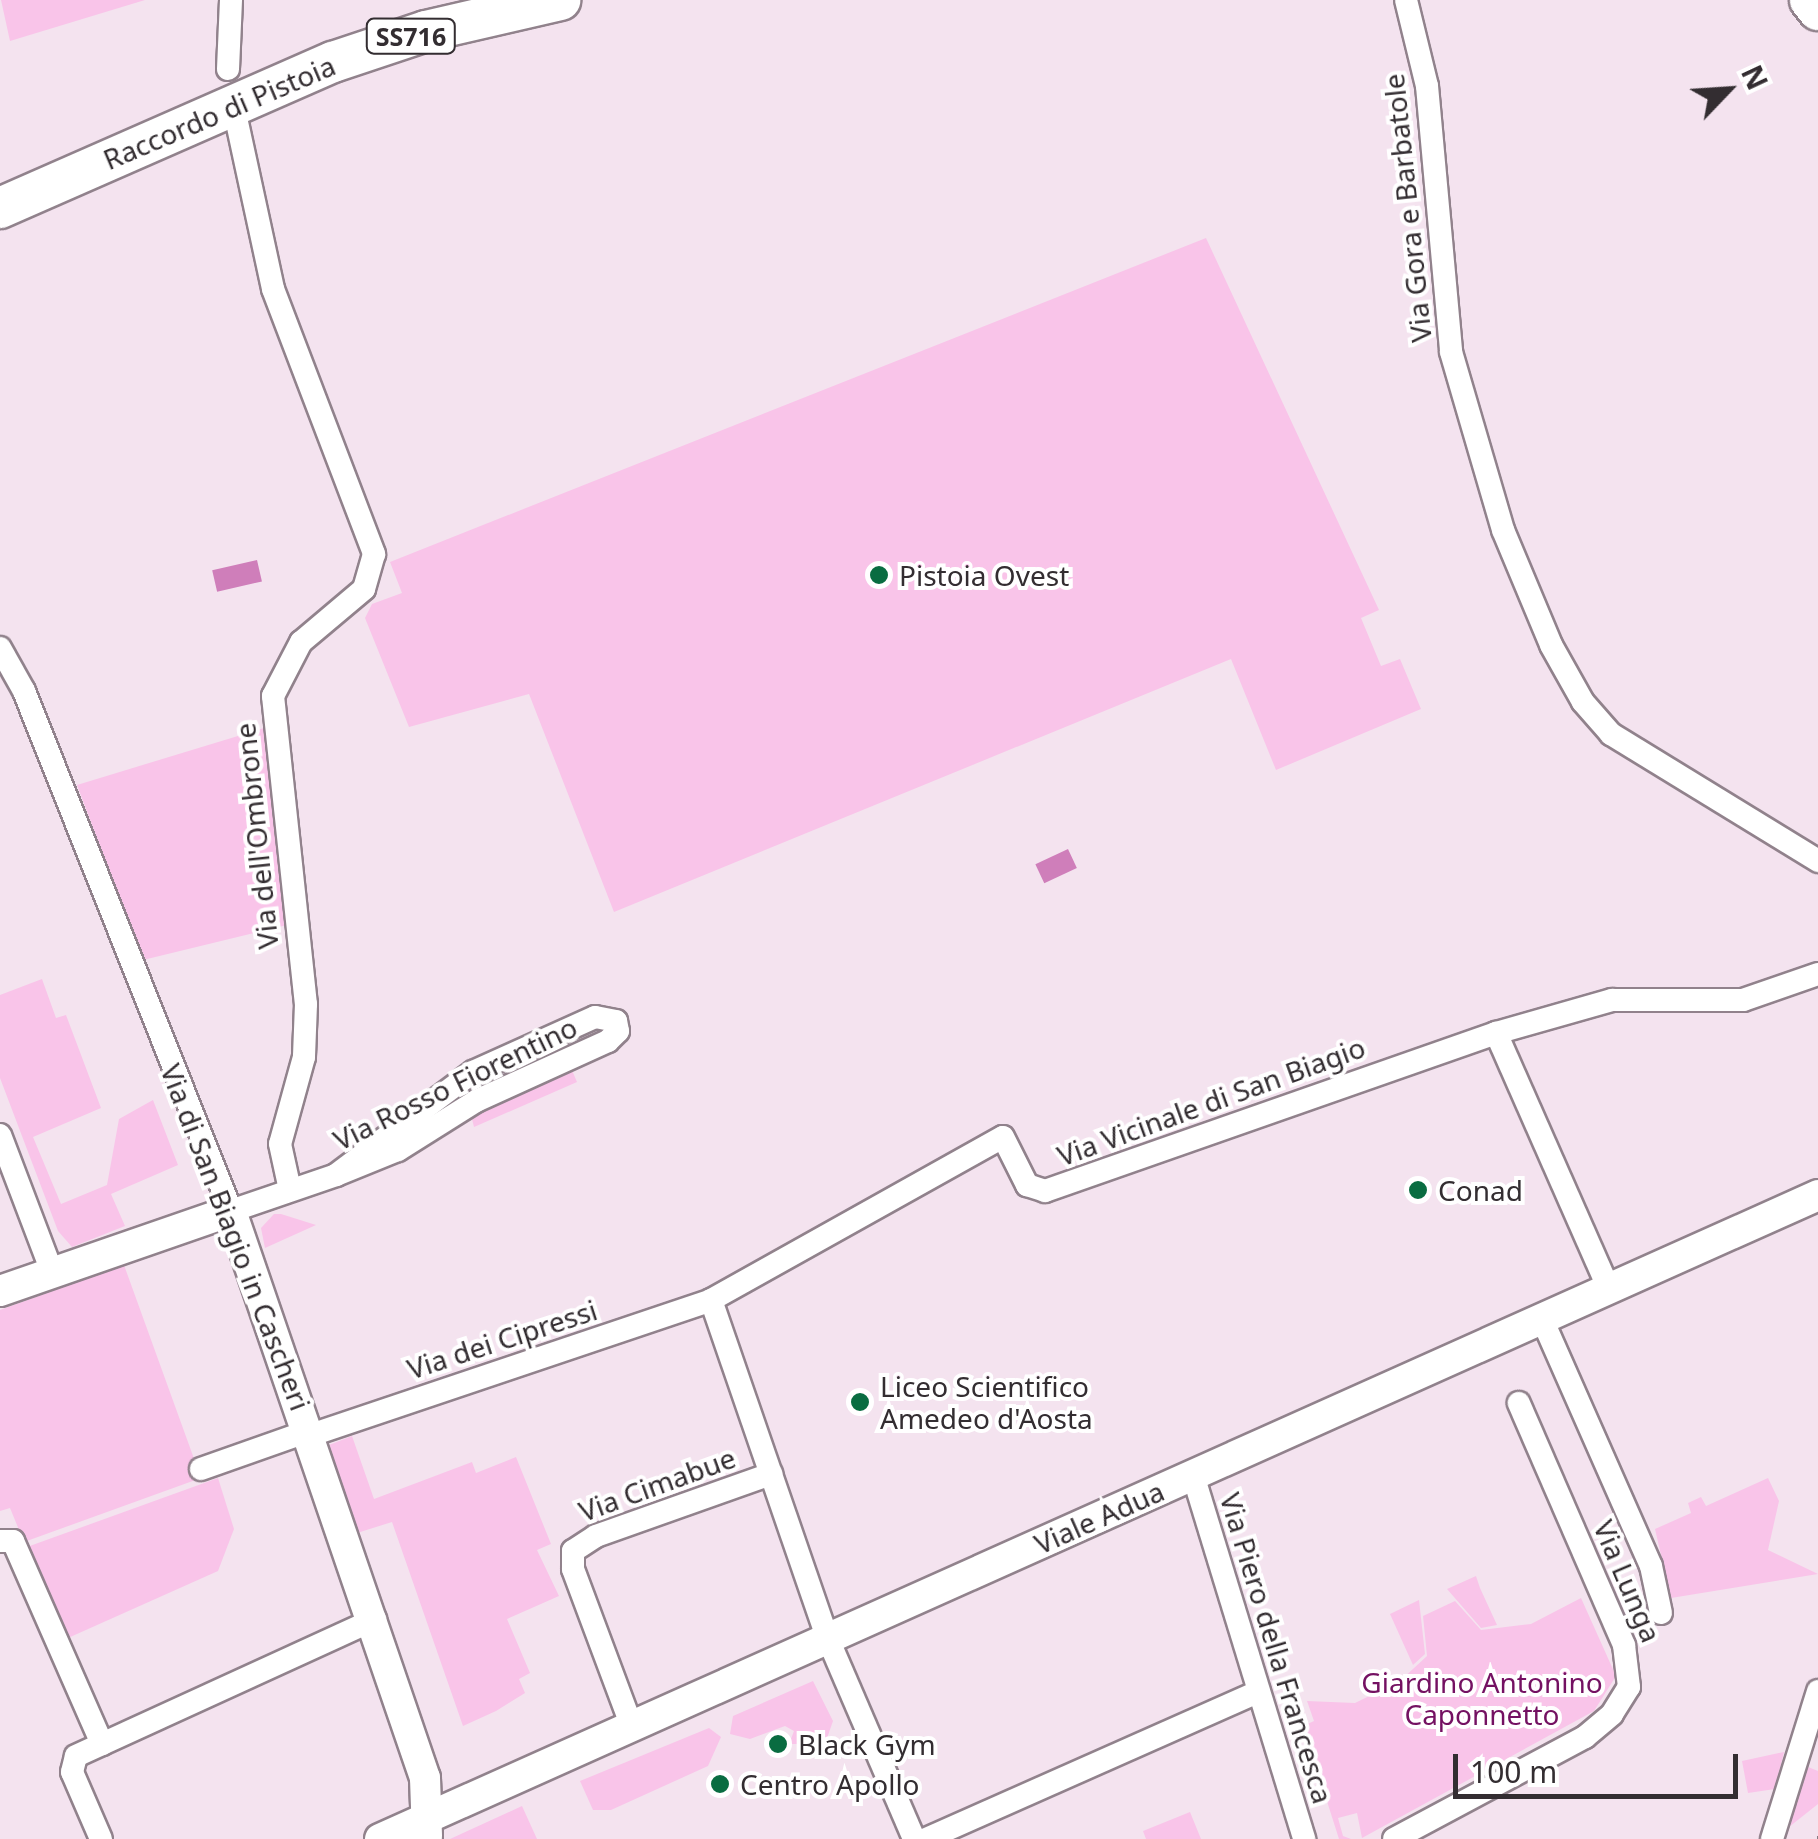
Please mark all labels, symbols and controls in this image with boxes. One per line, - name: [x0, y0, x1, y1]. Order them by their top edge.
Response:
- road number: SS716: [364, 16, 458, 56]
- north arrow: [1678, 40, 1778, 140]
- street label: Raccordo di Pistoia: [98, 48, 340, 176]
- text: N: [1733, 59, 1777, 96]
- street label: Via Gora e Barbatole: [1376, 72, 1438, 344]
- place label: Pistoia Ovest: [899, 558, 1069, 592]
- marker: Pistoia Ovest: [868, 564, 890, 586]
- street label: Via dell'Ombrone: [227, 721, 285, 951]
- street label: Via Rosso Fiorentino: [328, 1009, 582, 1157]
- street label: Via Vicinale di San Biagio: [1053, 1030, 1369, 1172]
- street label: Via di San Biagio in Cascheri: [154, 1059, 318, 1415]
- place label: Conad: [1438, 1173, 1523, 1207]
- marker: Conad: [1407, 1179, 1429, 1201]
- street label: Via dei Cipressi: [403, 1293, 601, 1385]
- place label: Liceo Scientifico Amedeo d'Aosta: [880, 1369, 1093, 1435]
- marker: Liceo Scientifico Amedeo d'Aosta: [849, 1391, 871, 1413]
- street label: Via Cimabue: [574, 1440, 740, 1528]
- street label: Viale Adua: [1029, 1474, 1169, 1560]
- street label: Via Piero della Francesca: [1214, 1489, 1340, 1807]
- street label: Via Lunga: [1587, 1515, 1669, 1647]
- park label: Giardino Antonino Caponnetto: [1361, 1665, 1603, 1731]
- place label: Black Gym: [798, 1727, 936, 1761]
- marker: Black Gym: [767, 1733, 789, 1755]
- scale bar: [1458, 1734, 1743, 1796]
- text: 100 m: [1470, 1751, 1557, 1792]
- place label: Centro Apollo: [740, 1767, 920, 1801]
- marker: Centro Apollo: [709, 1773, 731, 1795]

